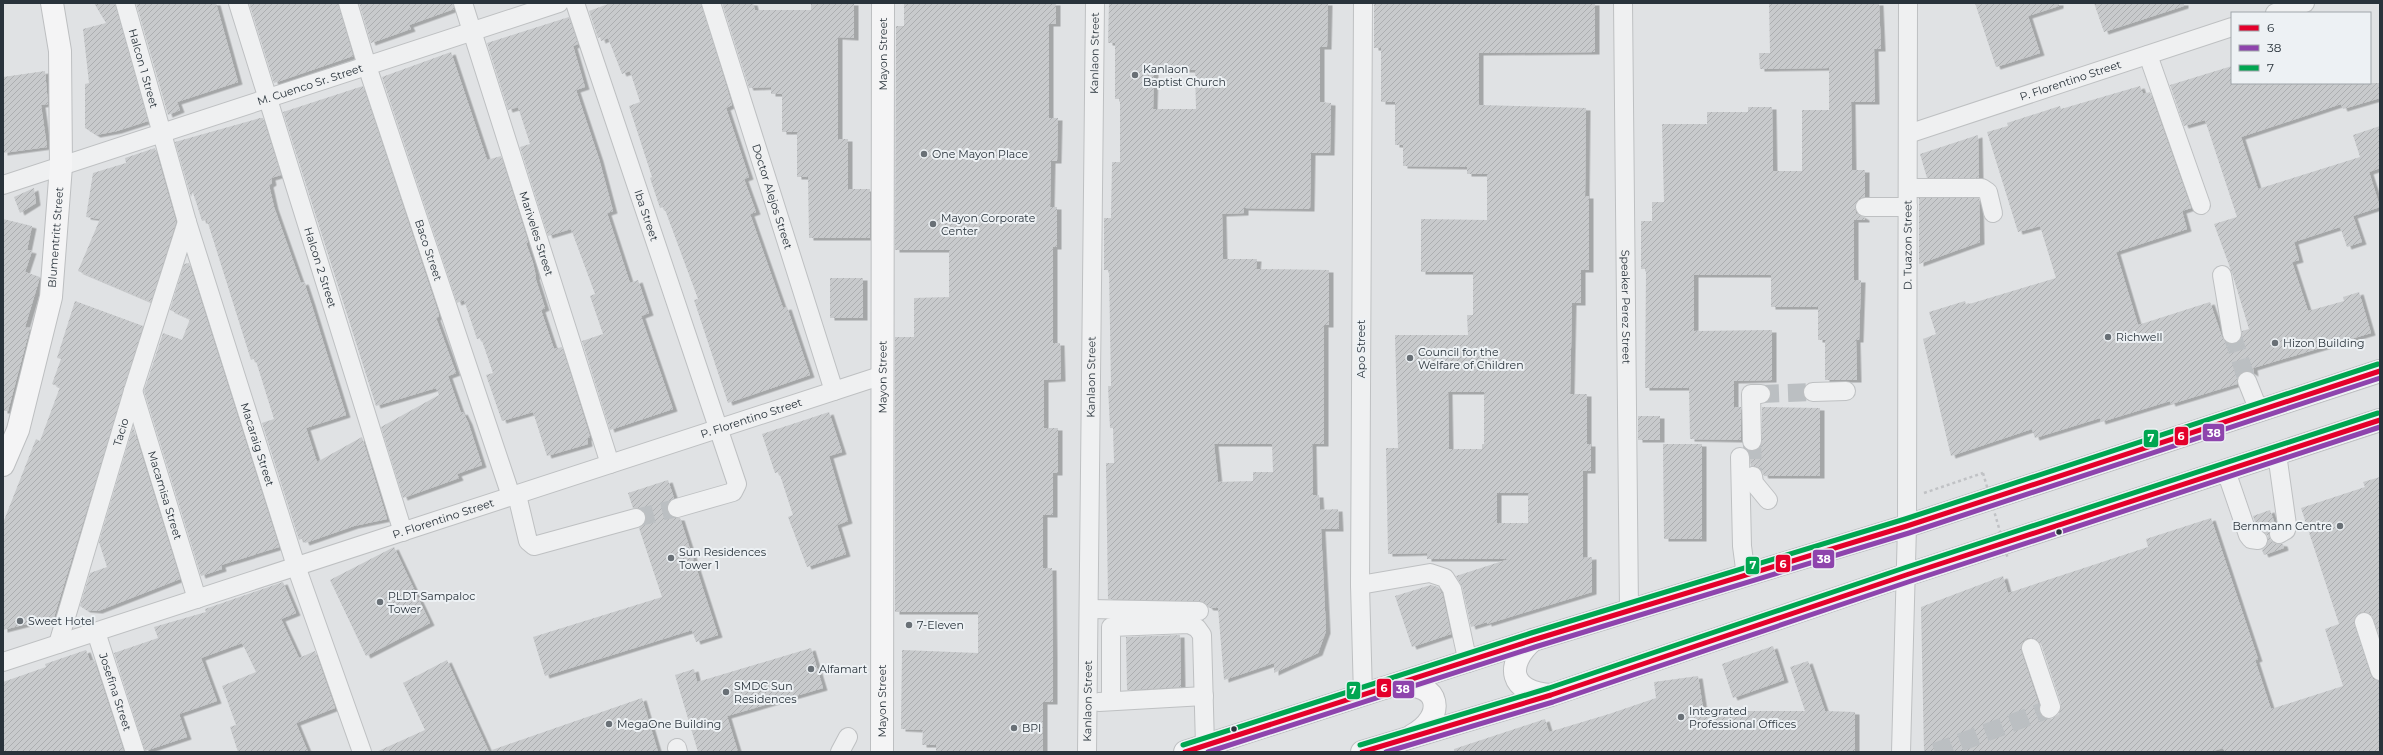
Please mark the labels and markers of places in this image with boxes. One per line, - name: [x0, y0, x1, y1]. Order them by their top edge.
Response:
- place label: Kanlaon Baptist Church: [1143, 62, 1226, 89]
- marker: Kanlaon Baptist Church: [1130, 70, 1140, 80]
- place label: One Mayon Place: [932, 147, 1028, 161]
- marker: One Mayon Place: [919, 149, 929, 159]
- place label: Mayon Corporate Center: [941, 211, 1036, 238]
- marker: Mayon Corporate Center: [928, 219, 938, 229]
- place label: Richwell: [2116, 330, 2162, 344]
- marker: Richwell: [2103, 332, 2113, 342]
- place label: Hizon Building: [2283, 336, 2365, 350]
- marker: Hizon Building: [2270, 338, 2280, 348]
- place label: Council for the Welfare of Children: [1418, 345, 1524, 372]
- marker: Council for the Welfare of Children: [1405, 353, 1415, 363]
- place label: Bernmann Centre: [2232, 519, 2332, 533]
- marker: Bernmann Centre: [2335, 521, 2345, 531]
- unlabelled marker: [2054, 527, 2064, 537]
- place label: Sun Residences Tower 1: [679, 545, 767, 572]
- marker: Sun Residences Tower 1: [666, 553, 676, 563]
- place label: PLDT Sampaloc Tower: [388, 589, 475, 616]
- marker: PLDT Sampaloc Tower: [375, 597, 385, 607]
- place label: Sweet Hotel: [28, 614, 95, 628]
- marker: Sweet Hotel: [15, 616, 25, 626]
- place label: 7-Eleven: [917, 618, 964, 632]
- marker: 7-Eleven: [904, 620, 914, 630]
- place label: Alfamart: [819, 662, 868, 676]
- marker: Alfamart: [806, 664, 816, 674]
- place label: SMDC Sun Residences: [734, 679, 797, 706]
- marker: SMDC Sun Residences: [721, 687, 731, 697]
- place label: Integrated Professional Offices: [1689, 704, 1797, 731]
- marker: Integrated Professional Offices: [1676, 712, 1686, 722]
- place label: MegaOne Building: [617, 717, 721, 731]
- marker: MegaOne Building: [604, 719, 614, 729]
- place label: BPI: [1022, 721, 1041, 735]
- marker: BPI: [1009, 723, 1019, 733]
- unlabelled marker: [1229, 724, 1239, 734]

